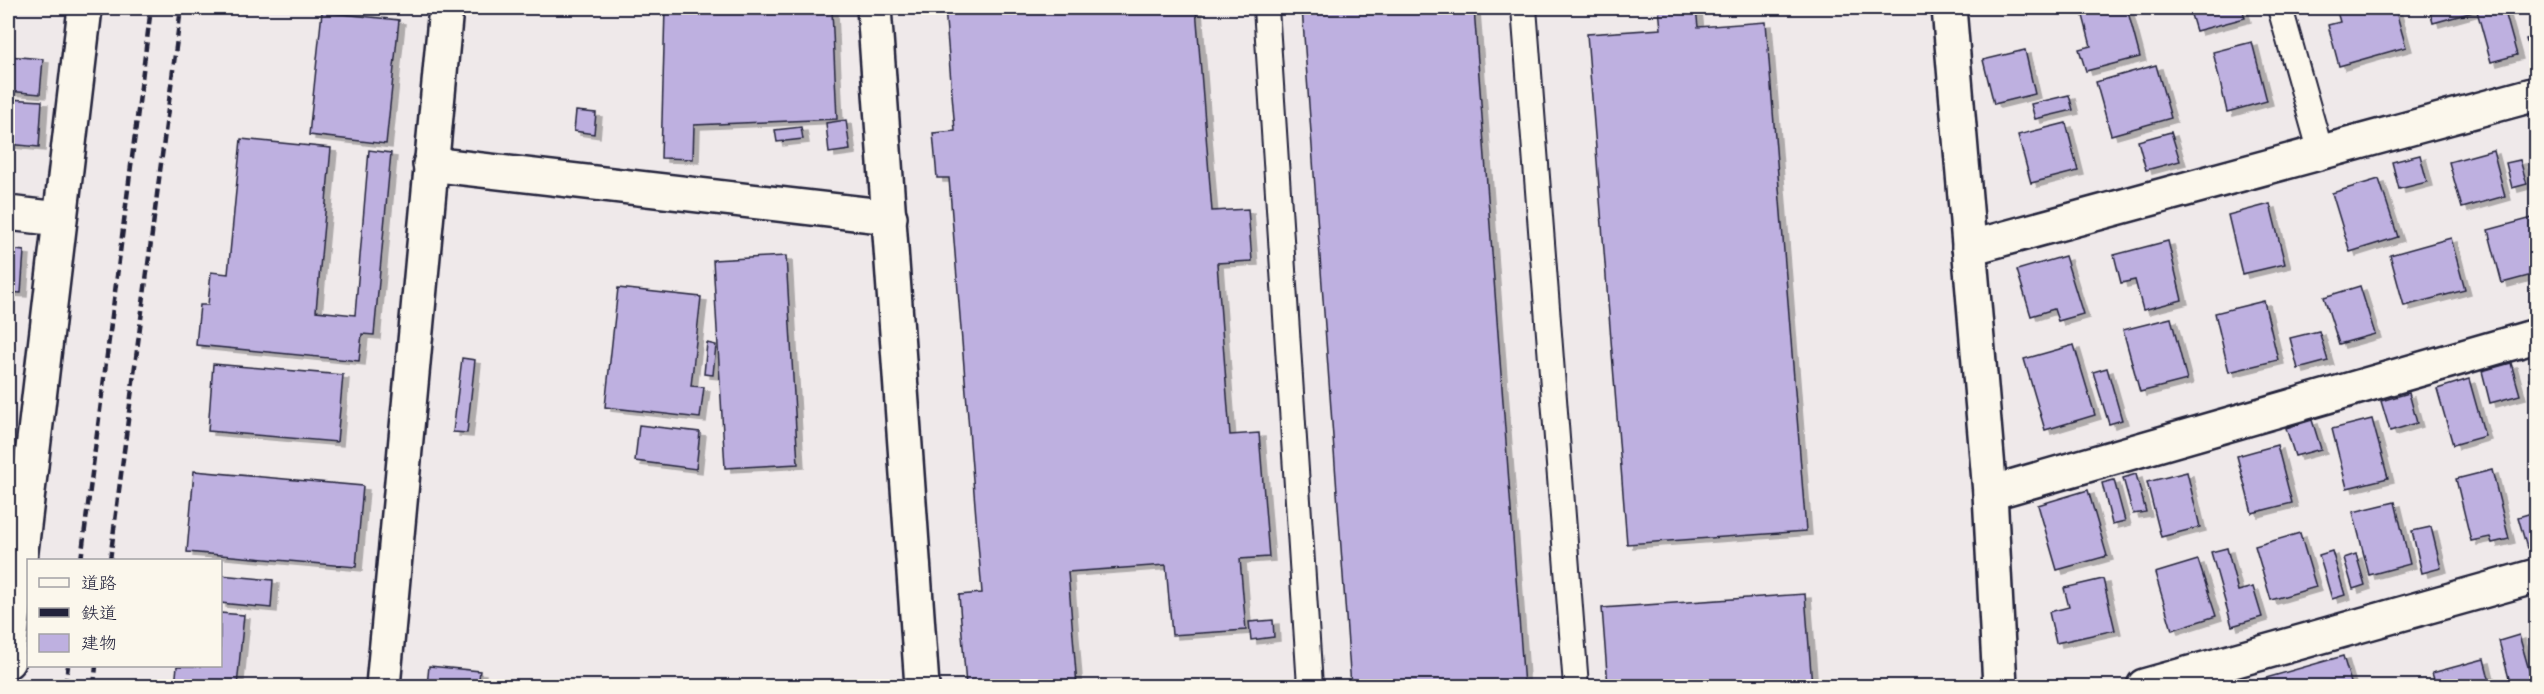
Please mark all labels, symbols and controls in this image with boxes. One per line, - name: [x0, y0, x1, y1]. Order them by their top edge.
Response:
- legend: [27, 559, 222, 667]
- text: 道路: [81, 572, 117, 594]
- text: 鉄道: [81, 602, 117, 624]
- text: 建物: [81, 632, 117, 654]

